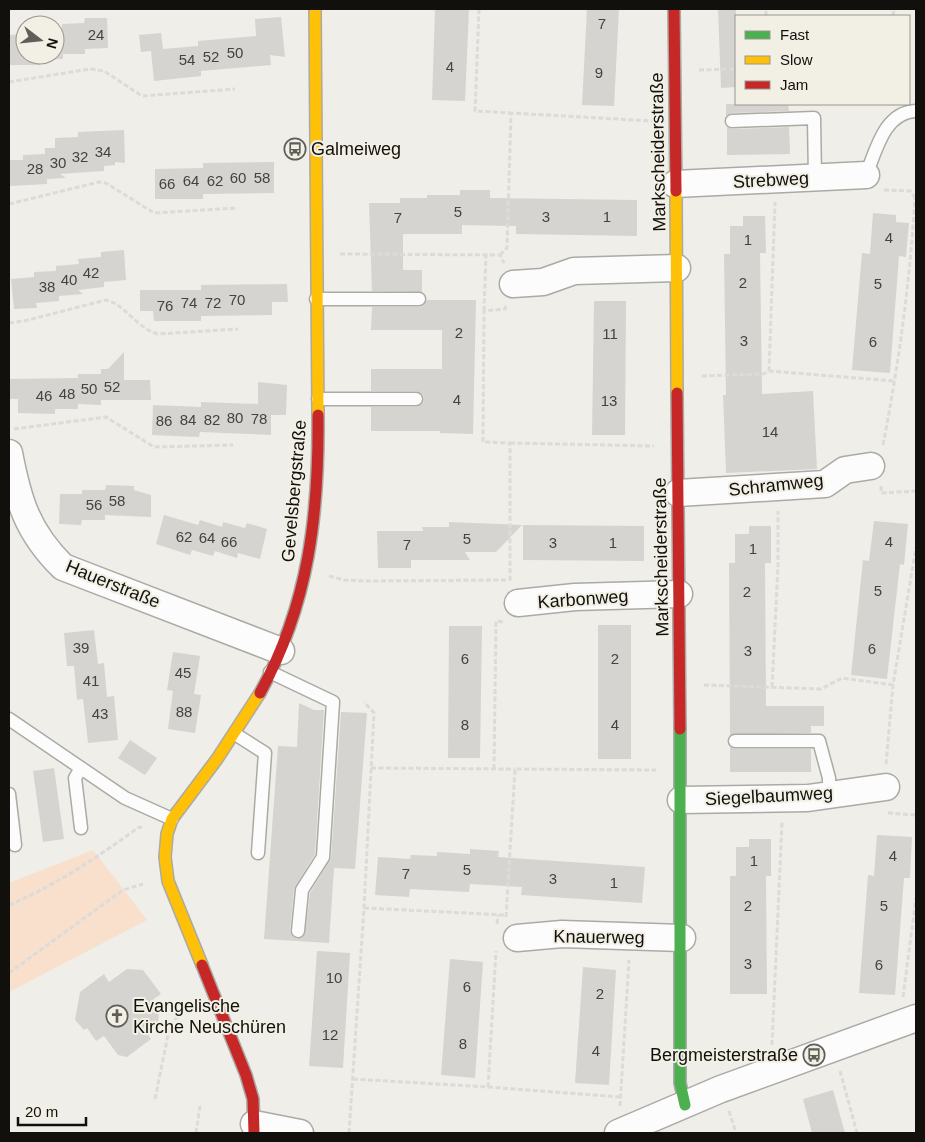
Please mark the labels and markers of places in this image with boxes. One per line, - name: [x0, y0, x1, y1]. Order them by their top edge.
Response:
- bus stop icon: Galmeiweg: [283, 137, 307, 161]
- place label: Galmeiweg: [311, 139, 401, 159]
- place label: Evangelische Kirche Neuschüren: [133, 996, 286, 1037]
- church icon: Evangelische Kirche Neuschüren: [105, 1004, 129, 1028]
- bus stop icon: Bergmeisterstraße: [802, 1043, 826, 1067]
- place label: Bergmeisterstraße: [650, 1045, 798, 1065]

